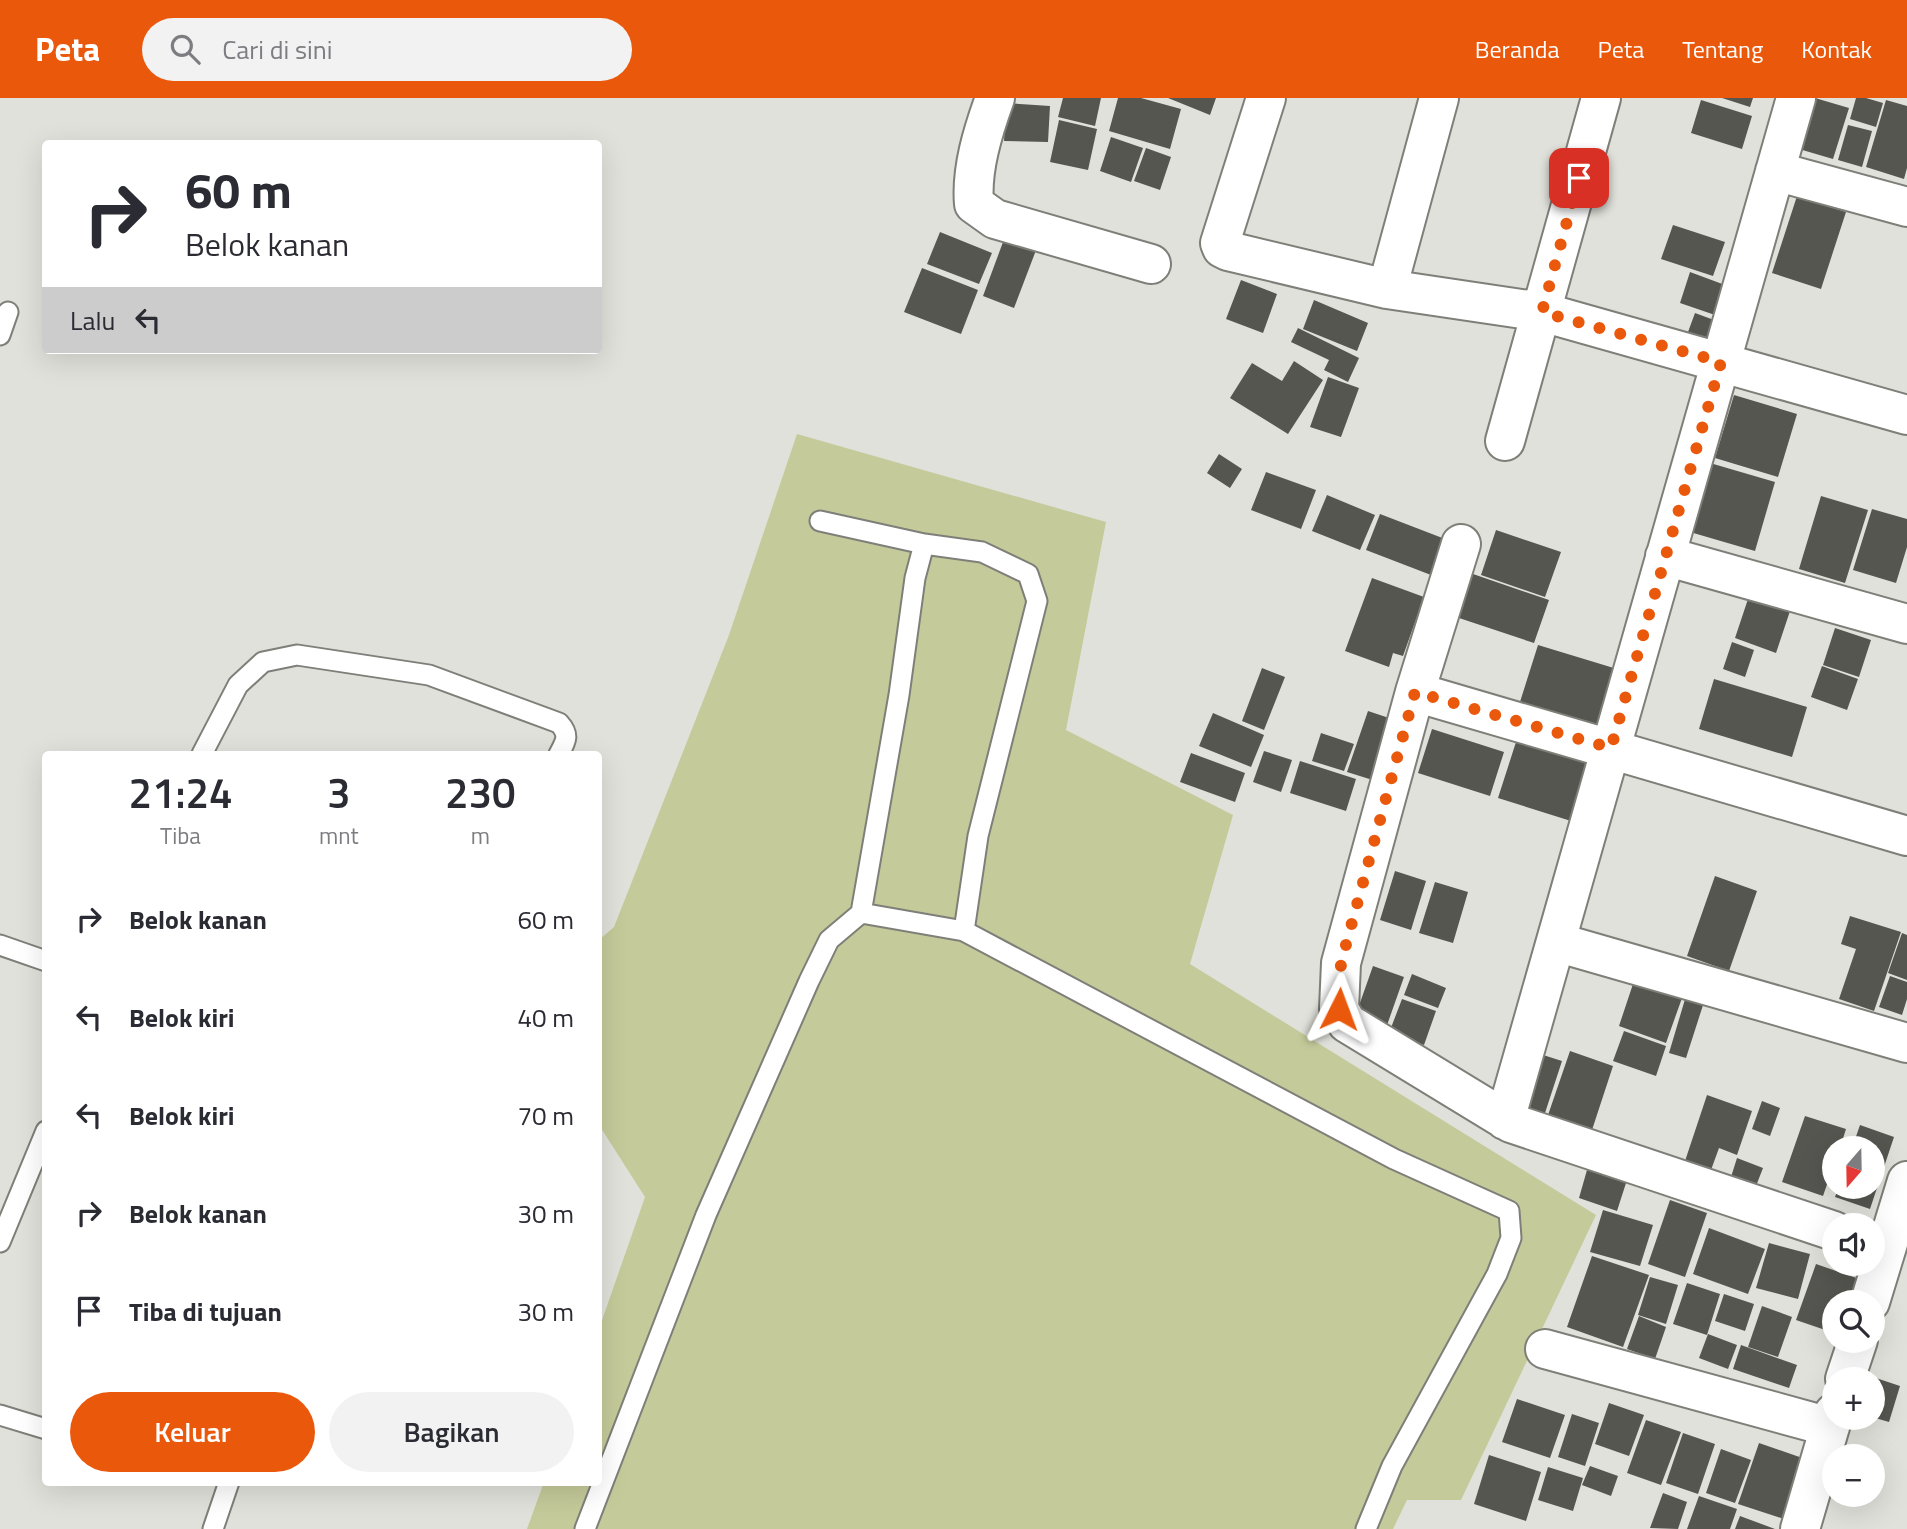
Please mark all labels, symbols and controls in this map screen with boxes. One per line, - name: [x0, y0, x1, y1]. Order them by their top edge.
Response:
- search box: [142, 18, 632, 81]
- text: Peta: [35, 24, 100, 74]
- icon: search: [166, 30, 204, 68]
- text: Cari di sini: [222, 30, 332, 69]
- text: Beranda: [1475, 31, 1560, 67]
- text: Peta: [1598, 31, 1644, 67]
- text: Tentang: [1682, 31, 1763, 67]
- text: Kontak: [1801, 31, 1872, 67]
- pin: [1549, 148, 1609, 208]
- text: 60 m: [185, 152, 292, 227]
- icon: arrive: [1560, 159, 1598, 197]
- icon: right: [70, 168, 161, 259]
- text: Belok kanan: [185, 220, 349, 268]
- text: Lalu: [70, 301, 115, 340]
- icon: left: [129, 301, 167, 339]
- text: 21:24: [128, 760, 233, 824]
- text: 3: [327, 760, 351, 824]
- text: 230: [445, 760, 516, 824]
- text: Tiba: [160, 818, 201, 853]
- text: mnt: [319, 818, 359, 853]
- text: m: [471, 818, 490, 853]
- icon: right: [70, 900, 108, 938]
- text: Belok kanan: [129, 900, 267, 939]
- text: 60 m: [517, 900, 574, 939]
- position arrow: [1302, 972, 1376, 1046]
- icon: left: [70, 998, 108, 1036]
- text: Belok kiri: [129, 998, 235, 1037]
- text: 40 m: [517, 998, 574, 1037]
- icon: left: [70, 1096, 108, 1134]
- text: Belok kiri: [129, 1096, 235, 1135]
- text: 70 m: [517, 1096, 574, 1135]
- north arrow: [1822, 1136, 1885, 1199]
- map controls: [1822, 1136, 1885, 1507]
- icon: right: [70, 1194, 108, 1232]
- text: Belok kanan: [129, 1194, 267, 1233]
- text: 30 m: [517, 1194, 574, 1233]
- button: sound: [1822, 1213, 1885, 1276]
- button: search: [1822, 1290, 1885, 1353]
- icon: arrive: [70, 1292, 108, 1330]
- text: Tiba di tujuan: [129, 1292, 282, 1331]
- text: 30 m: [517, 1292, 574, 1331]
- button: +: [1822, 1367, 1885, 1430]
- button: Keluar: [70, 1392, 315, 1472]
- button: Bagikan: [329, 1392, 574, 1472]
- button: −: [1822, 1444, 1885, 1507]

